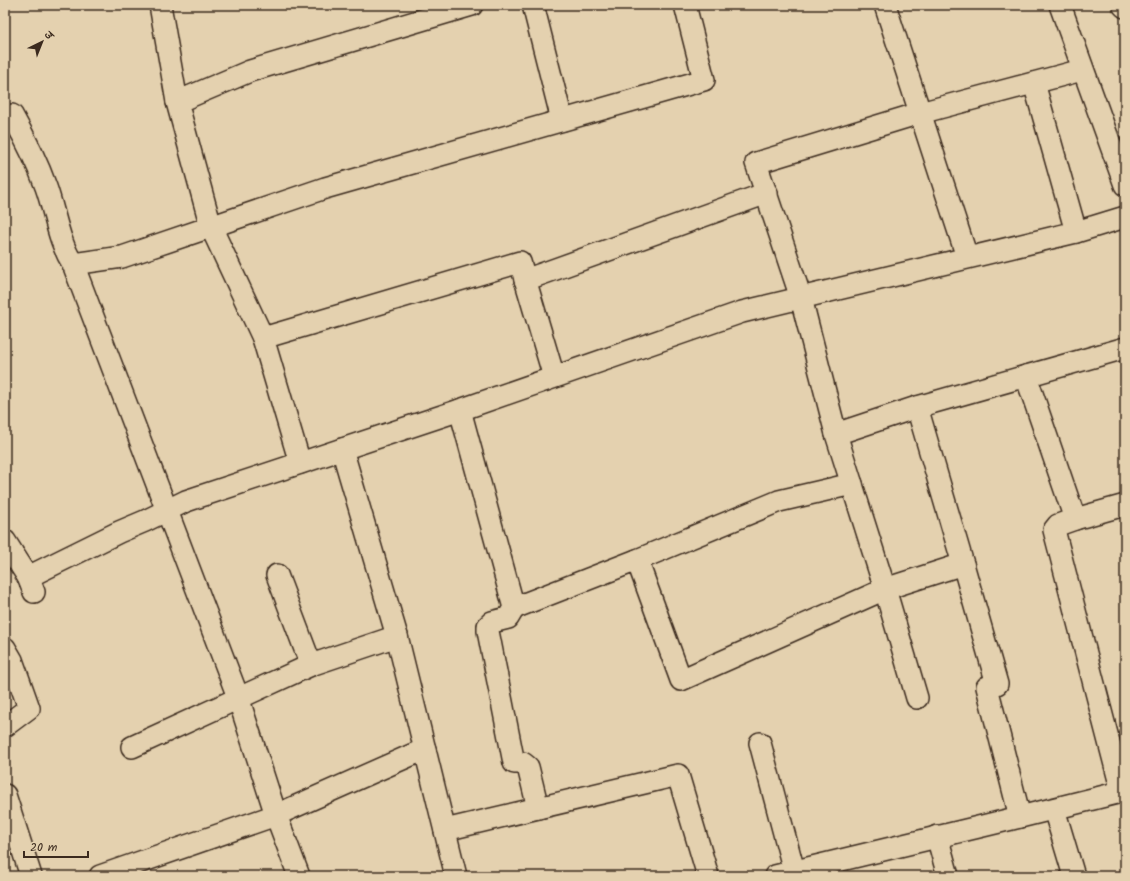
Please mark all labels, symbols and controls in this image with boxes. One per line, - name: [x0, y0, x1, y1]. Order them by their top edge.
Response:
- north arrow: [22, 22, 62, 62]
- text: उ: [39, 26, 58, 46]
- scale bar: [24, 833, 88, 859]
- text: 20 m: [30, 838, 58, 857]

